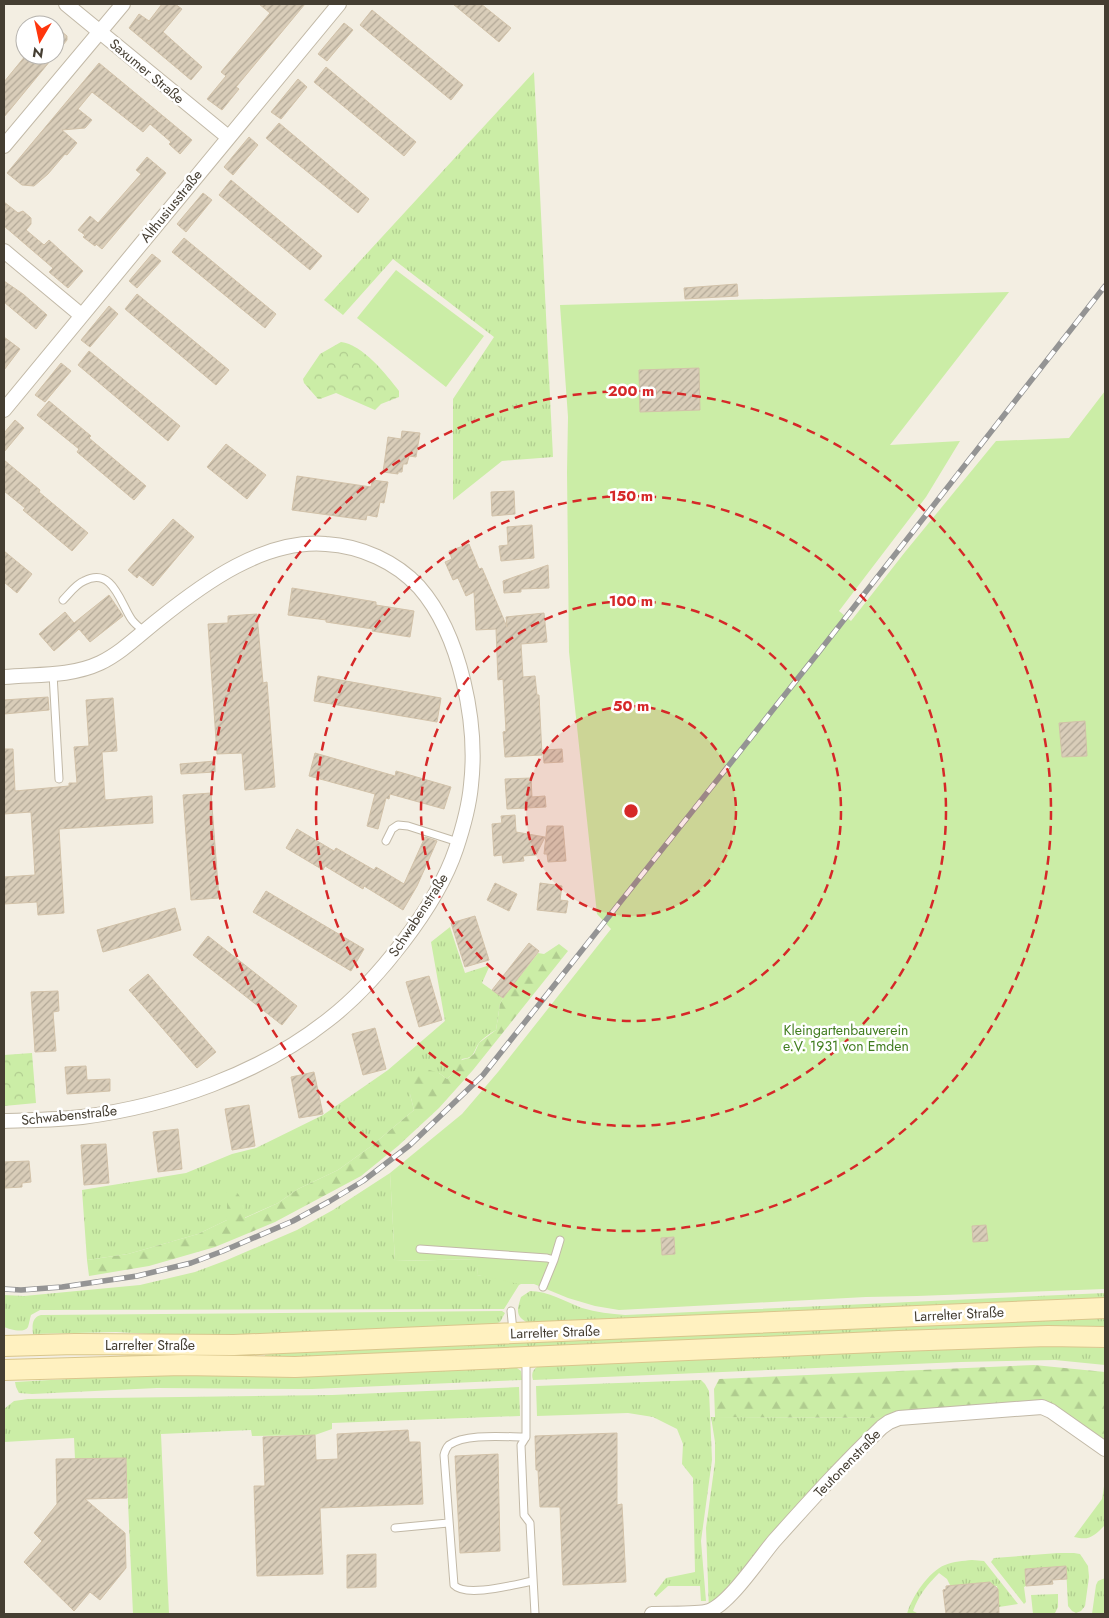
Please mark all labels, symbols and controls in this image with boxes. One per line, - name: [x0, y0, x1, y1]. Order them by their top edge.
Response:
- north arrow: [15, 15, 65, 65]
- street label: Saxumer Straße: [105, 34, 189, 108]
- text: N: [31, 42, 45, 64]
- street label: Althusiusstraße: [135, 165, 207, 247]
- text: 200 m: [608, 380, 654, 402]
- text: 150 m: [609, 485, 653, 507]
- text: 100 m: [609, 590, 653, 612]
- text: 50 m: [613, 695, 649, 717]
- centre of rings: [622, 802, 640, 820]
- street label: Schwabenstraße: [383, 869, 453, 961]
- park label: Kleingartenbauverein e.V. 1931 von Emden: [783, 1020, 909, 1056]
- street label: Schwabenstraße: [20, 1100, 118, 1130]
- street label: Larrelter Straße: [913, 1302, 1005, 1326]
- street label: Larrelter Straße: [510, 1320, 600, 1344]
- street label: Larrelter Straße: [105, 1335, 195, 1355]
- street label: Teutonenstraße: [809, 1424, 885, 1502]

